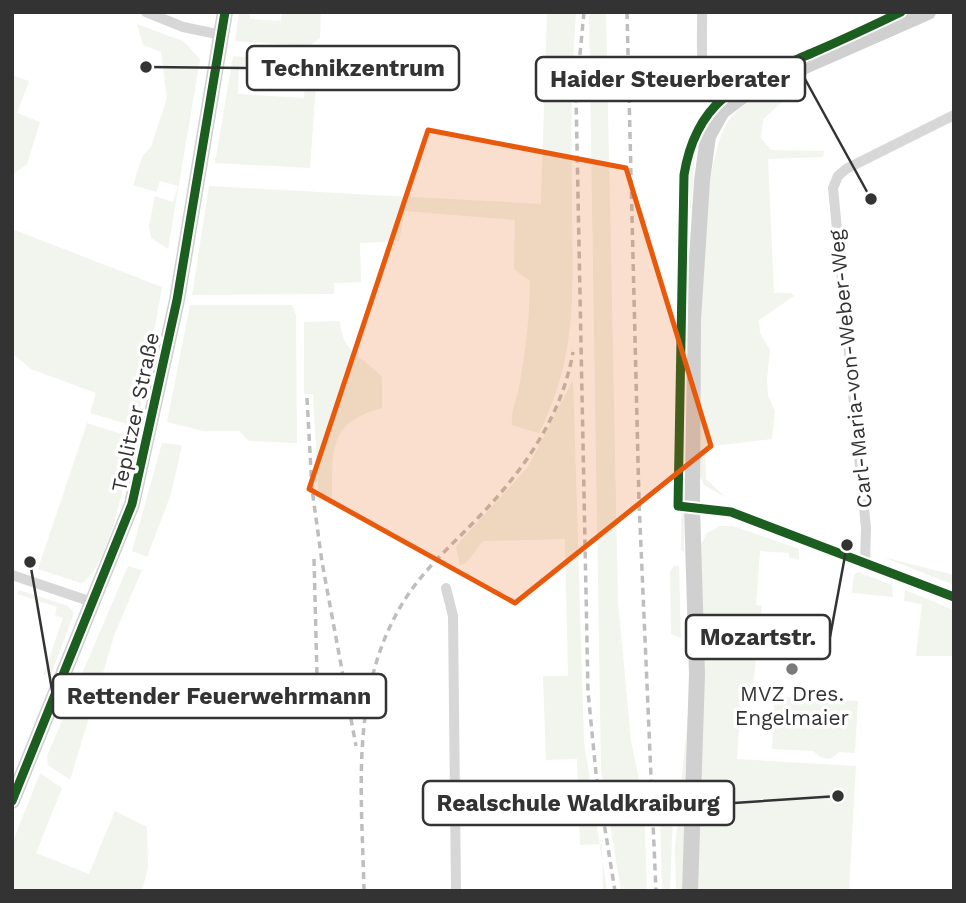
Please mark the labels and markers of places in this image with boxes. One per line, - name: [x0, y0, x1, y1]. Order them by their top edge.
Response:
- callout: Technikzentrum: [247, 46, 459, 90]
- callout: Haider Steuerberater: [536, 57, 805, 101]
- callout: Mozartstr.: [686, 615, 830, 659]
- marker: MVZ Dres. Engelmaier: [784, 661, 800, 677]
- callout: Rettender Feuerwehrmann: [53, 674, 386, 718]
- place label: MVZ Dres. Engelmaier: [735, 681, 850, 730]
- callout: Realschule Waldkraiburg: [423, 781, 734, 825]

